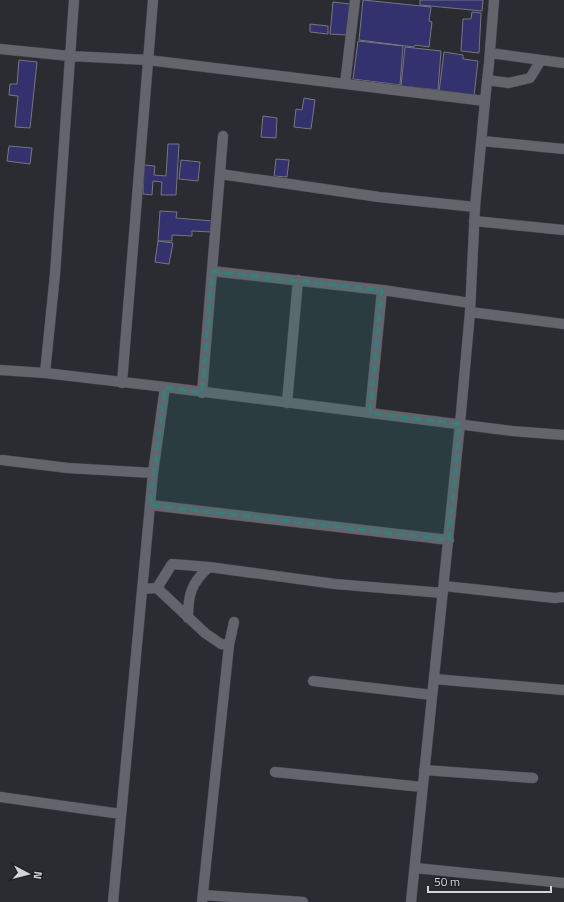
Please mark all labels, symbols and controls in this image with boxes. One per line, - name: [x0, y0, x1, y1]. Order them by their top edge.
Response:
- north arrow: [8, 854, 48, 894]
- scale bar: [428, 868, 551, 894]
- text: N: [30, 870, 46, 880]
- text: 50 m: [434, 872, 460, 891]

